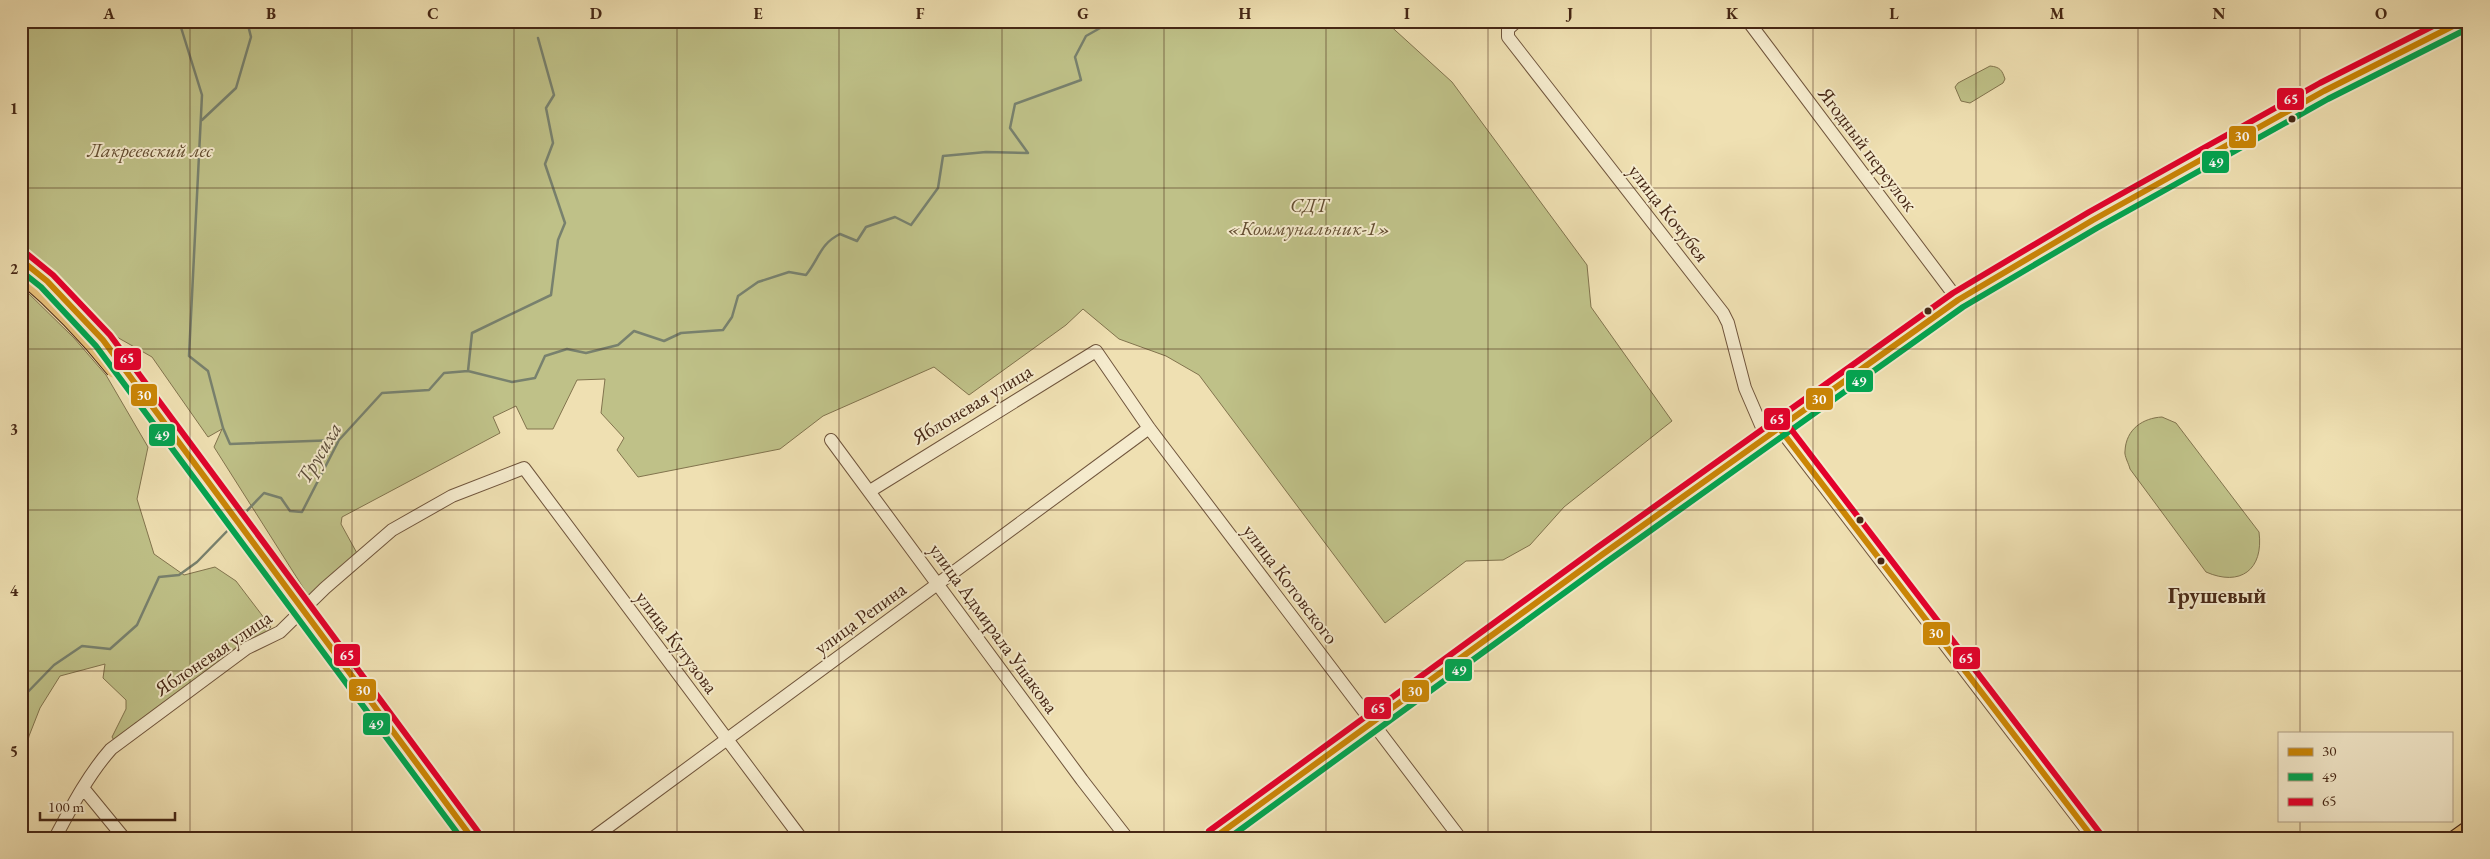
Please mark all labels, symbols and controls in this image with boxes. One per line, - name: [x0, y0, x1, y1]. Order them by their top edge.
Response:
- text: A: [102, 3, 115, 24]
- text: B: [266, 3, 276, 24]
- text: C: [427, 3, 439, 24]
- text: D: [590, 3, 602, 24]
- text: E: [753, 3, 763, 24]
- text: F: [916, 3, 925, 24]
- text: G: [1077, 3, 1089, 24]
- text: H: [1239, 3, 1252, 24]
- text: I: [1404, 3, 1410, 24]
- text: J: [1565, 3, 1573, 24]
- text: K: [1726, 3, 1739, 24]
- text: L: [1889, 3, 1899, 24]
- text: M: [2050, 3, 2065, 24]
- text: N: [2213, 3, 2226, 24]
- text: O: [2375, 3, 2387, 24]
- street label: Ягодный переулок: [1812, 81, 1924, 217]
- line badge: 65: [2276, 87, 2305, 111]
- text: 65: [2284, 90, 2298, 108]
- text: 1: [10, 98, 18, 119]
- unlabelled marker: [2287, 114, 2297, 124]
- line badge: 30: [2228, 125, 2257, 149]
- text: 30: [2235, 127, 2250, 145]
- park label: Лакреевский лес: [86, 137, 213, 163]
- line badge: 49: [2201, 150, 2230, 174]
- text: 49: [2209, 153, 2224, 171]
- street label: улица Кочубея: [1623, 159, 1715, 267]
- park label: СДТ «Коммунальник-1»: [1228, 192, 1390, 241]
- text: 2: [10, 258, 19, 279]
- unlabelled marker: [1923, 306, 1933, 316]
- line badge: 65: [113, 347, 142, 371]
- text: 65: [120, 349, 134, 367]
- street label: Яблоневая улица: [906, 358, 1037, 451]
- line badge: 49: [1845, 369, 1874, 393]
- text: 49: [1852, 372, 1867, 390]
- line badge: 30: [130, 383, 158, 407]
- text: 30: [137, 386, 152, 404]
- line badge: 30: [1805, 387, 1834, 411]
- text: 30: [1812, 390, 1827, 408]
- line badge: 65: [1763, 407, 1791, 431]
- text: 65: [1770, 410, 1784, 428]
- water label: Трусиха: [290, 417, 347, 488]
- text: 3: [10, 419, 18, 440]
- line badge: 49: [148, 423, 176, 447]
- text: 49: [155, 426, 170, 444]
- unlabelled marker: [1855, 515, 1865, 525]
- street label: улица Котовского: [1237, 519, 1345, 649]
- street label: улица Адмирала Ушакова: [923, 538, 1065, 718]
- unlabelled marker: [1876, 556, 1886, 566]
- street label: улица Репина: [809, 576, 911, 660]
- text: 4: [10, 580, 19, 601]
- district label: Грушевый: [2168, 581, 2266, 610]
- street label: улица Кутузова: [630, 585, 724, 699]
- street label: Яблоневая улица: [149, 604, 277, 702]
- line badge: 30: [1922, 621, 1951, 646]
- text: 30: [1929, 624, 1944, 642]
- line badge: 65: [333, 643, 361, 667]
- text: 65: [340, 646, 354, 664]
- line badge: 65: [1952, 646, 1981, 670]
- text: 65: [1959, 649, 1973, 667]
- line badge: 49: [1444, 658, 1473, 682]
- text: 49: [1452, 661, 1467, 679]
- line badge: 30: [348, 678, 377, 702]
- line badge: 30: [1401, 679, 1430, 703]
- text: 30: [356, 681, 371, 699]
- text: 30: [1408, 682, 1423, 700]
- line badge: 65: [1363, 696, 1392, 720]
- text: 65: [1371, 699, 1385, 717]
- line badge: 49: [362, 712, 391, 736]
- text: 49: [369, 715, 384, 733]
- legend: [2278, 732, 2452, 822]
- text: 5: [10, 741, 18, 762]
- text: 30: [2322, 741, 2336, 760]
- text: 49: [2322, 767, 2336, 786]
- scale bar: [40, 789, 175, 821]
- text: 65: [2322, 791, 2336, 810]
- text: 100 m: [48, 797, 85, 816]

